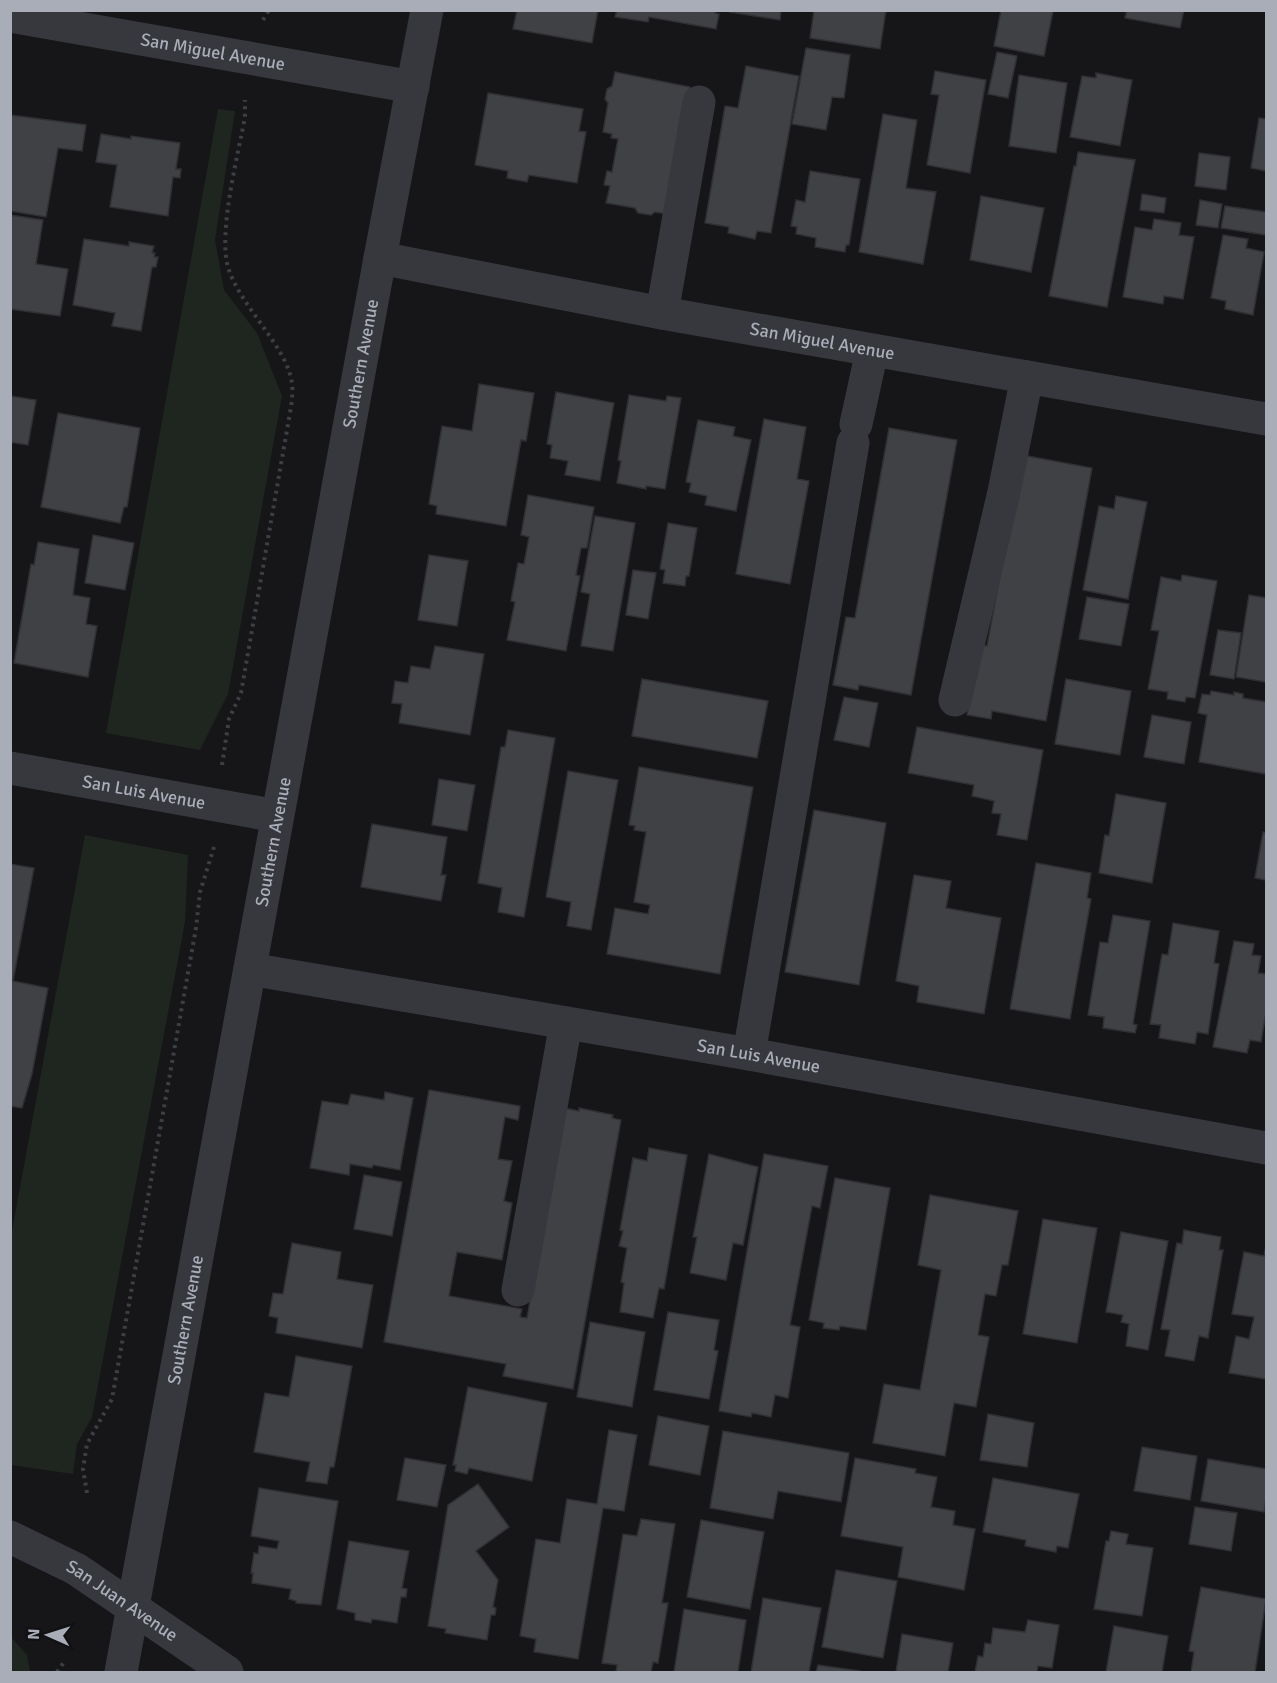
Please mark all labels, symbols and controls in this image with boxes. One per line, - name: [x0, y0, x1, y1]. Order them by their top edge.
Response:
- street label: San Miguel Avenue: [139, 28, 287, 75]
- street label: Southern Avenue: [338, 297, 383, 430]
- street label: San Miguel Avenue: [748, 318, 896, 365]
- street label: San Luis Avenue: [80, 770, 207, 814]
- street label: Southern Avenue: [250, 775, 296, 908]
- street label: San Luis Avenue: [695, 1034, 822, 1078]
- street label: Southern Avenue: [163, 1253, 208, 1386]
- street label: San Juan Avenue: [63, 1555, 182, 1646]
- north arrow: [18, 1605, 78, 1665]
- text: N: [24, 1628, 44, 1640]

